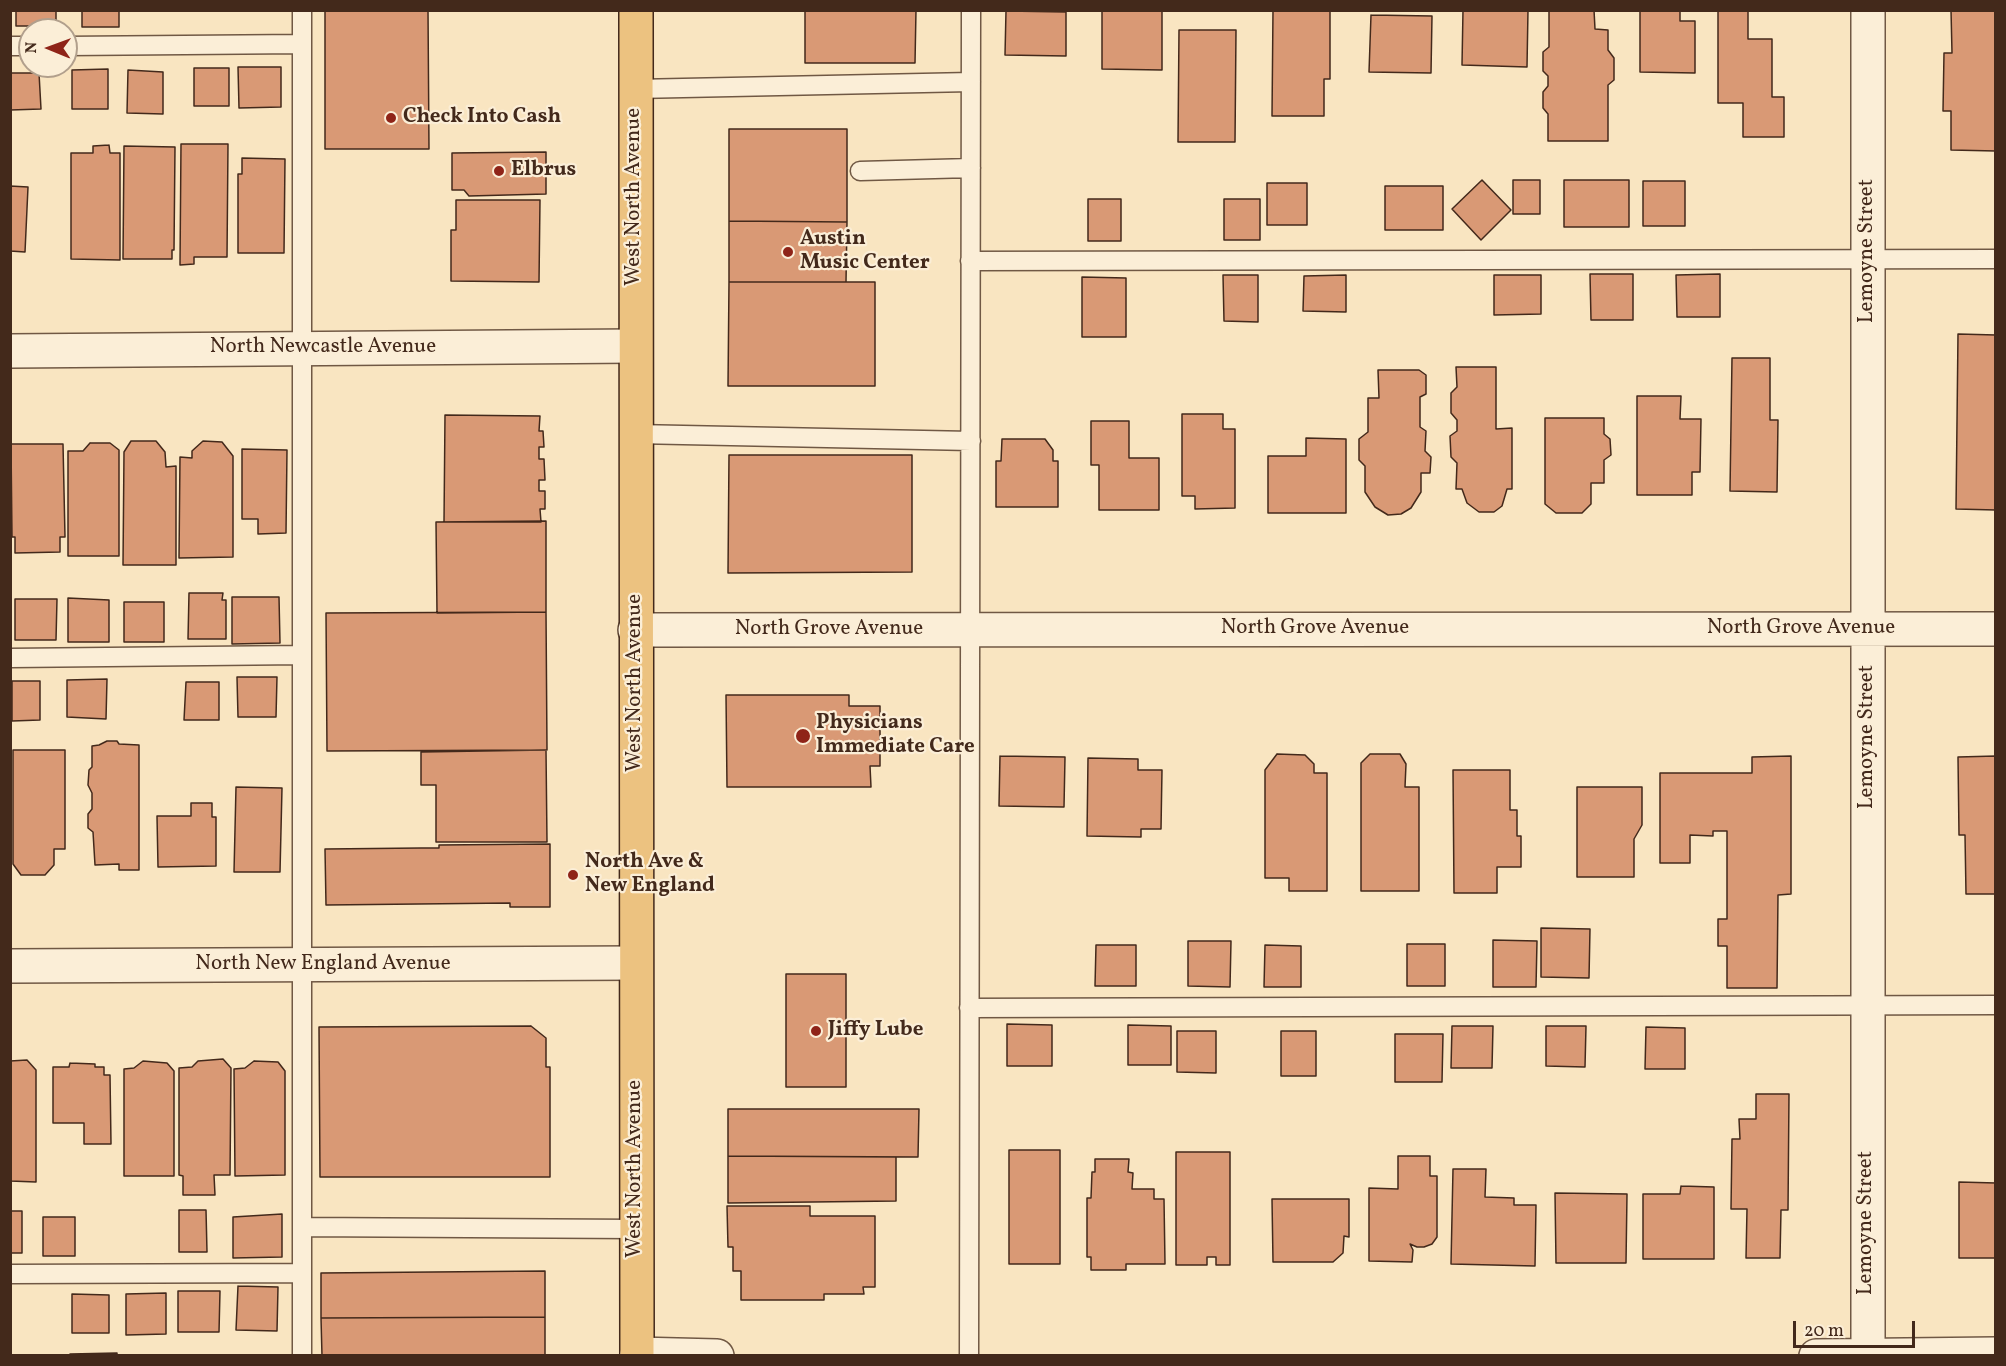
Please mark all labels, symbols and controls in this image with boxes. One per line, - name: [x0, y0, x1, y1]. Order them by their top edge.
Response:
- north arrow: [18, 18, 78, 78]
- text: N: [21, 42, 43, 54]
- place label: Check Into Cash: [403, 105, 561, 131]
- street label: West North Avenue: [622, 108, 648, 286]
- marker: Check Into Cash: [384, 111, 398, 125]
- place label: Elbrus: [511, 158, 576, 184]
- marker: Elbrus: [492, 164, 506, 178]
- street label: Lemoyne Street: [1855, 179, 1881, 323]
- place label: Austin Music Center: [800, 227, 930, 277]
- marker: Austin Music Center: [781, 245, 795, 259]
- street label: North Newcastle Avenue: [210, 335, 436, 361]
- street label: West North Avenue: [623, 594, 649, 772]
- street label: North Grove Avenue: [1221, 616, 1409, 642]
- street label: North Grove Avenue: [1707, 616, 1895, 642]
- street label: North Grove Avenue: [735, 617, 923, 643]
- street label: Lemoyne Street: [1855, 665, 1881, 809]
- place label: Physicians Immediate Care: [816, 711, 975, 761]
- marker: Physicians Immediate Care: [794, 727, 812, 745]
- place label: North Ave & New England: [585, 850, 715, 900]
- marker: North Ave & New England: [566, 868, 580, 882]
- street label: North New England Avenue: [195, 952, 451, 978]
- place label: Jiffy Lube: [828, 1018, 923, 1044]
- marker: Jiffy Lube: [809, 1024, 823, 1038]
- street label: West North Avenue: [623, 1080, 649, 1258]
- street label: Lemoyne Street: [1854, 1151, 1880, 1295]
- scale bar: [1796, 1309, 1918, 1347]
- text: 20 m: [1804, 1319, 1844, 1344]

